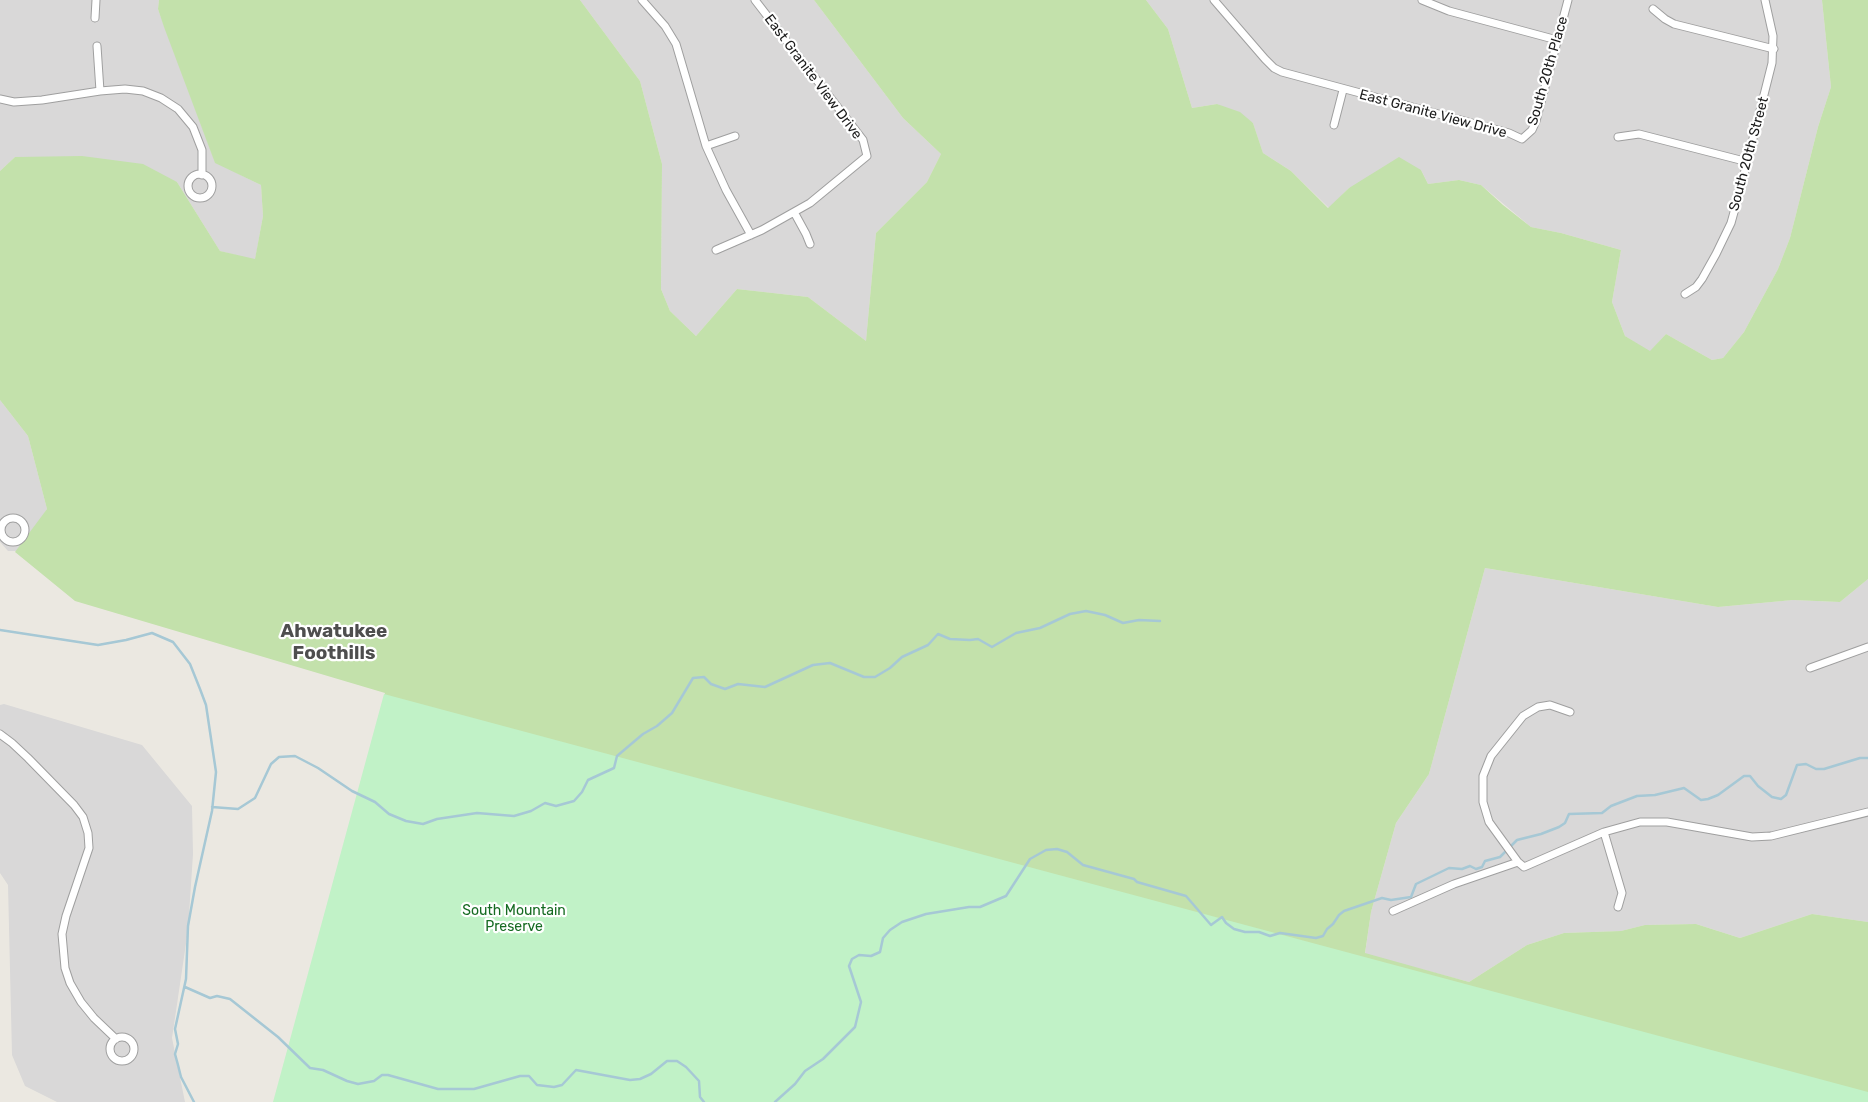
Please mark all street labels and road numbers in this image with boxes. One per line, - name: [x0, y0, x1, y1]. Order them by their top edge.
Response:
- street label: East Granite View Drive: [761, 11, 865, 143]
- street label: South 20th Place: [1524, 14, 1572, 128]
- street label: East Granite View Drive: [1357, 86, 1509, 142]
- street label: South 20th Street: [1726, 95, 1772, 213]

